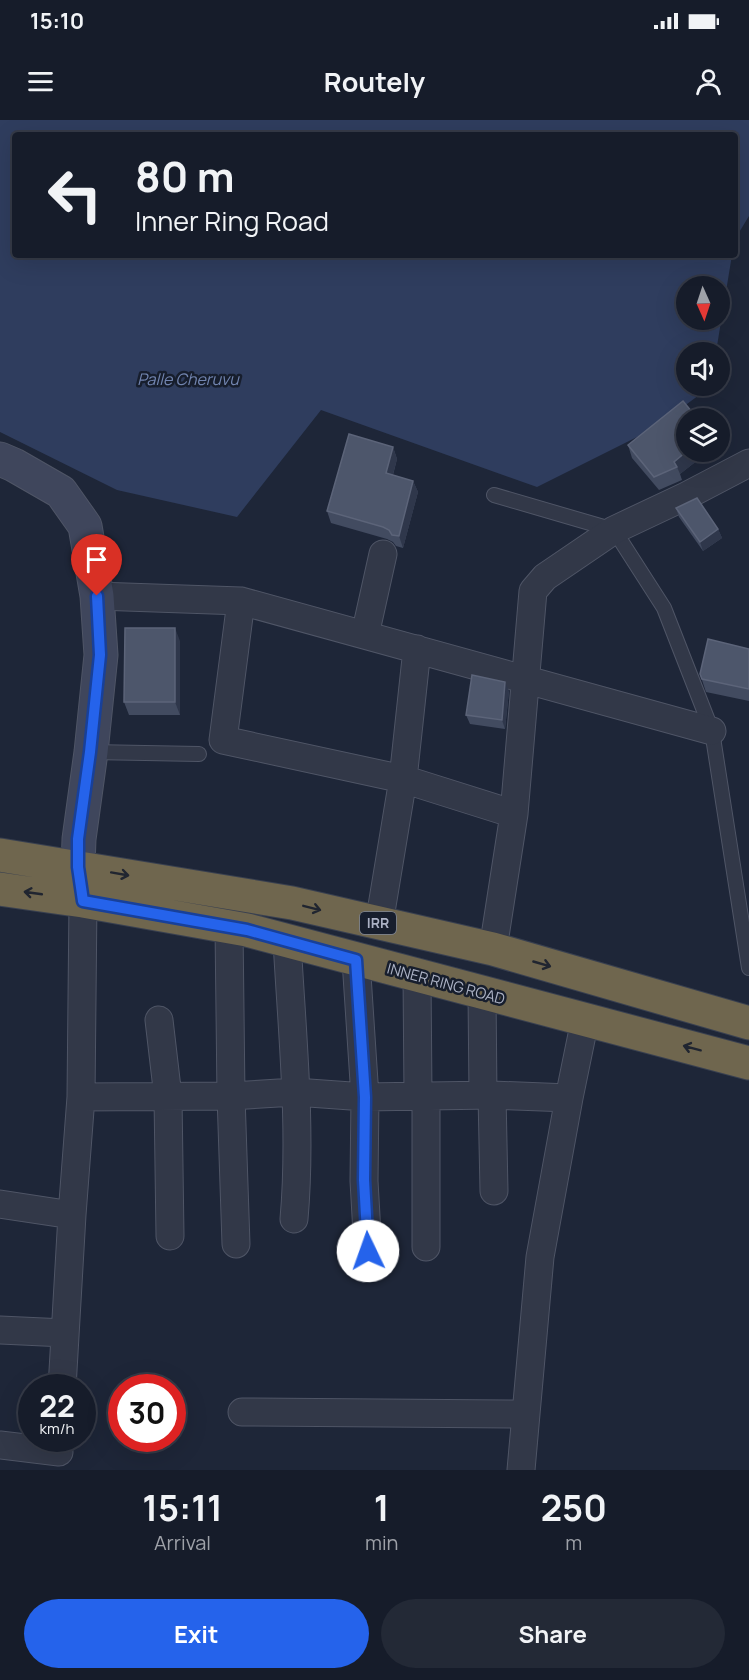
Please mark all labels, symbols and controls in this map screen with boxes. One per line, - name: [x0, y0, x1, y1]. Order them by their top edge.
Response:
- text: 15:10: [30, 6, 84, 36]
- text: Routely: [324, 63, 425, 100]
- icon: menu: [24, 65, 57, 98]
- icon: person: [692, 65, 725, 98]
- text: 80 m: [135, 147, 235, 205]
- icon: left: [36, 156, 114, 234]
- text: Inner Ring Road: [135, 202, 329, 239]
- north arrow: [676, 276, 730, 330]
- map controls: [676, 276, 730, 462]
- button: sound: [676, 342, 730, 396]
- water label: Palle Cheruvu: [137, 368, 240, 390]
- button: layers: [676, 408, 730, 462]
- pin: [71, 534, 122, 596]
- icon: arrive: [80, 543, 113, 576]
- one-way arrow: [110, 869, 129, 880]
- one-way arrow: [23, 888, 43, 899]
- one-way arrow: [302, 902, 321, 914]
- road number: IRR: [360, 912, 396, 934]
- street label: INNER RING ROAD: [385, 958, 507, 1009]
- one-way arrow: [532, 959, 551, 970]
- one-way arrow: [683, 1042, 702, 1053]
- position arrow: [336, 1219, 400, 1283]
- speed limit sign: 30: [108, 1374, 186, 1452]
- text: 22: [39, 1385, 75, 1426]
- text: km/h: [40, 1418, 74, 1439]
- text: 15:11: [142, 1483, 223, 1532]
- text: 1: [374, 1483, 390, 1532]
- text: 250: [541, 1483, 607, 1532]
- text: Arrival: [154, 1529, 211, 1556]
- text: min: [365, 1529, 399, 1556]
- text: m: [565, 1529, 582, 1556]
- button: Exit: [24, 1599, 369, 1668]
- button: Share: [381, 1599, 725, 1668]

